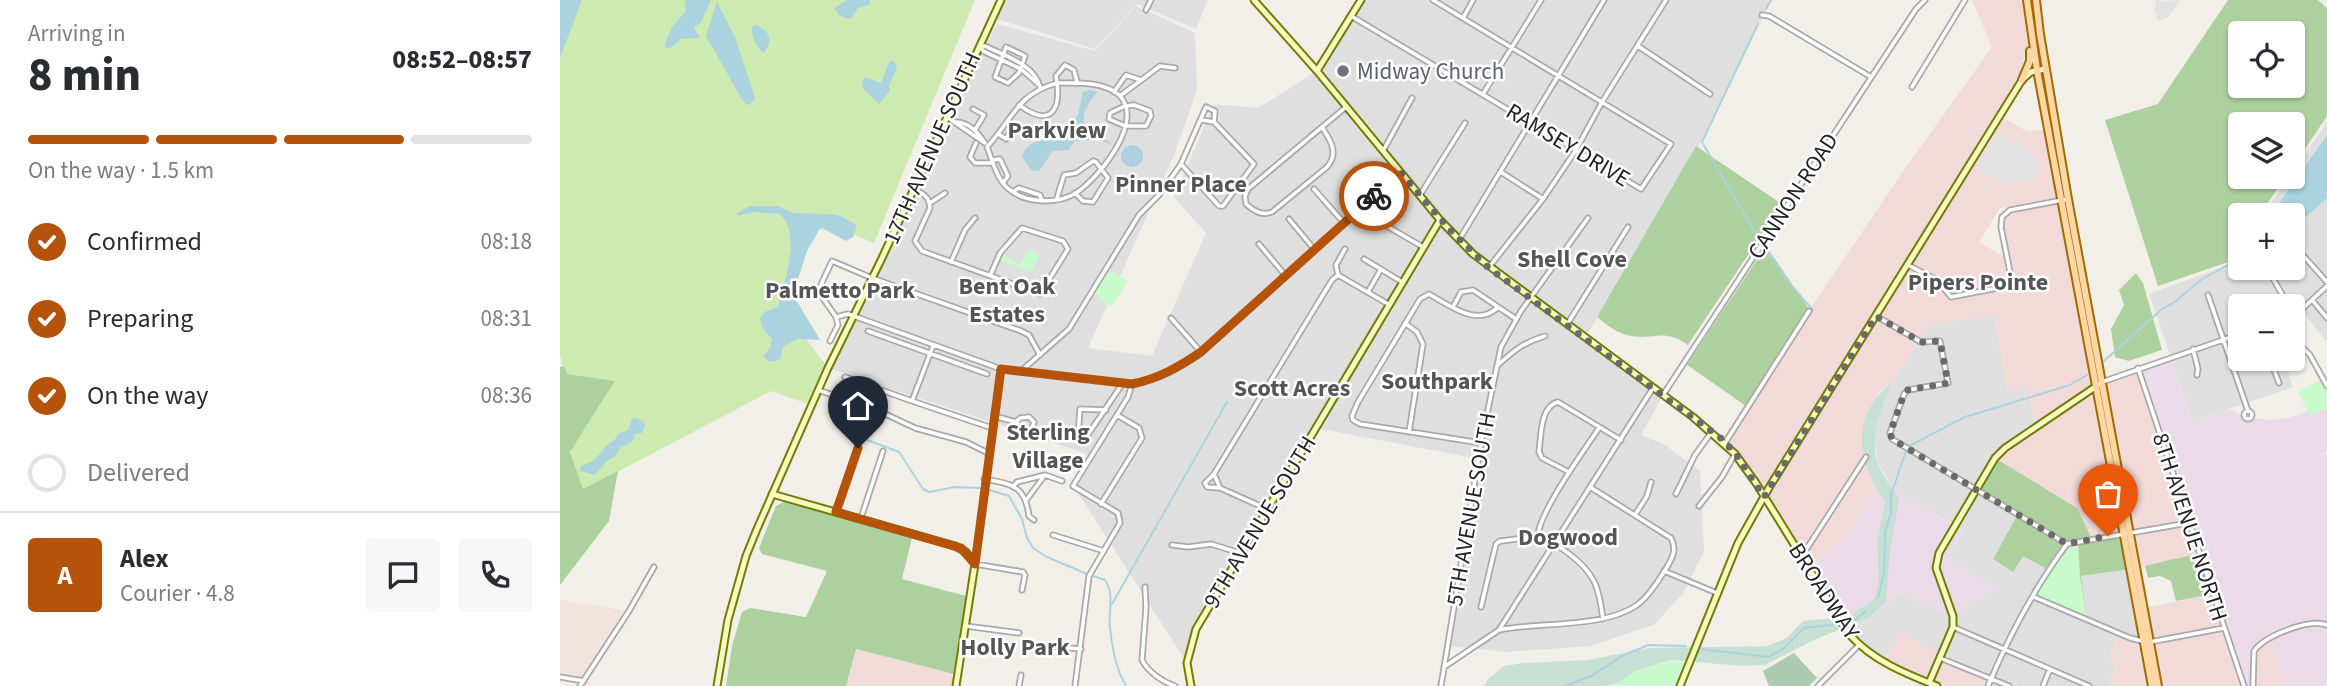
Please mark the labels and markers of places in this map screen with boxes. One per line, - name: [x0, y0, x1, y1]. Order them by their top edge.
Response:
- place label: Midway Church: [1357, 55, 1504, 88]
- marker: Midway Church: [1335, 63, 1351, 79]
- pin: [828, 376, 888, 448]
- pin: [2078, 464, 2138, 536]

